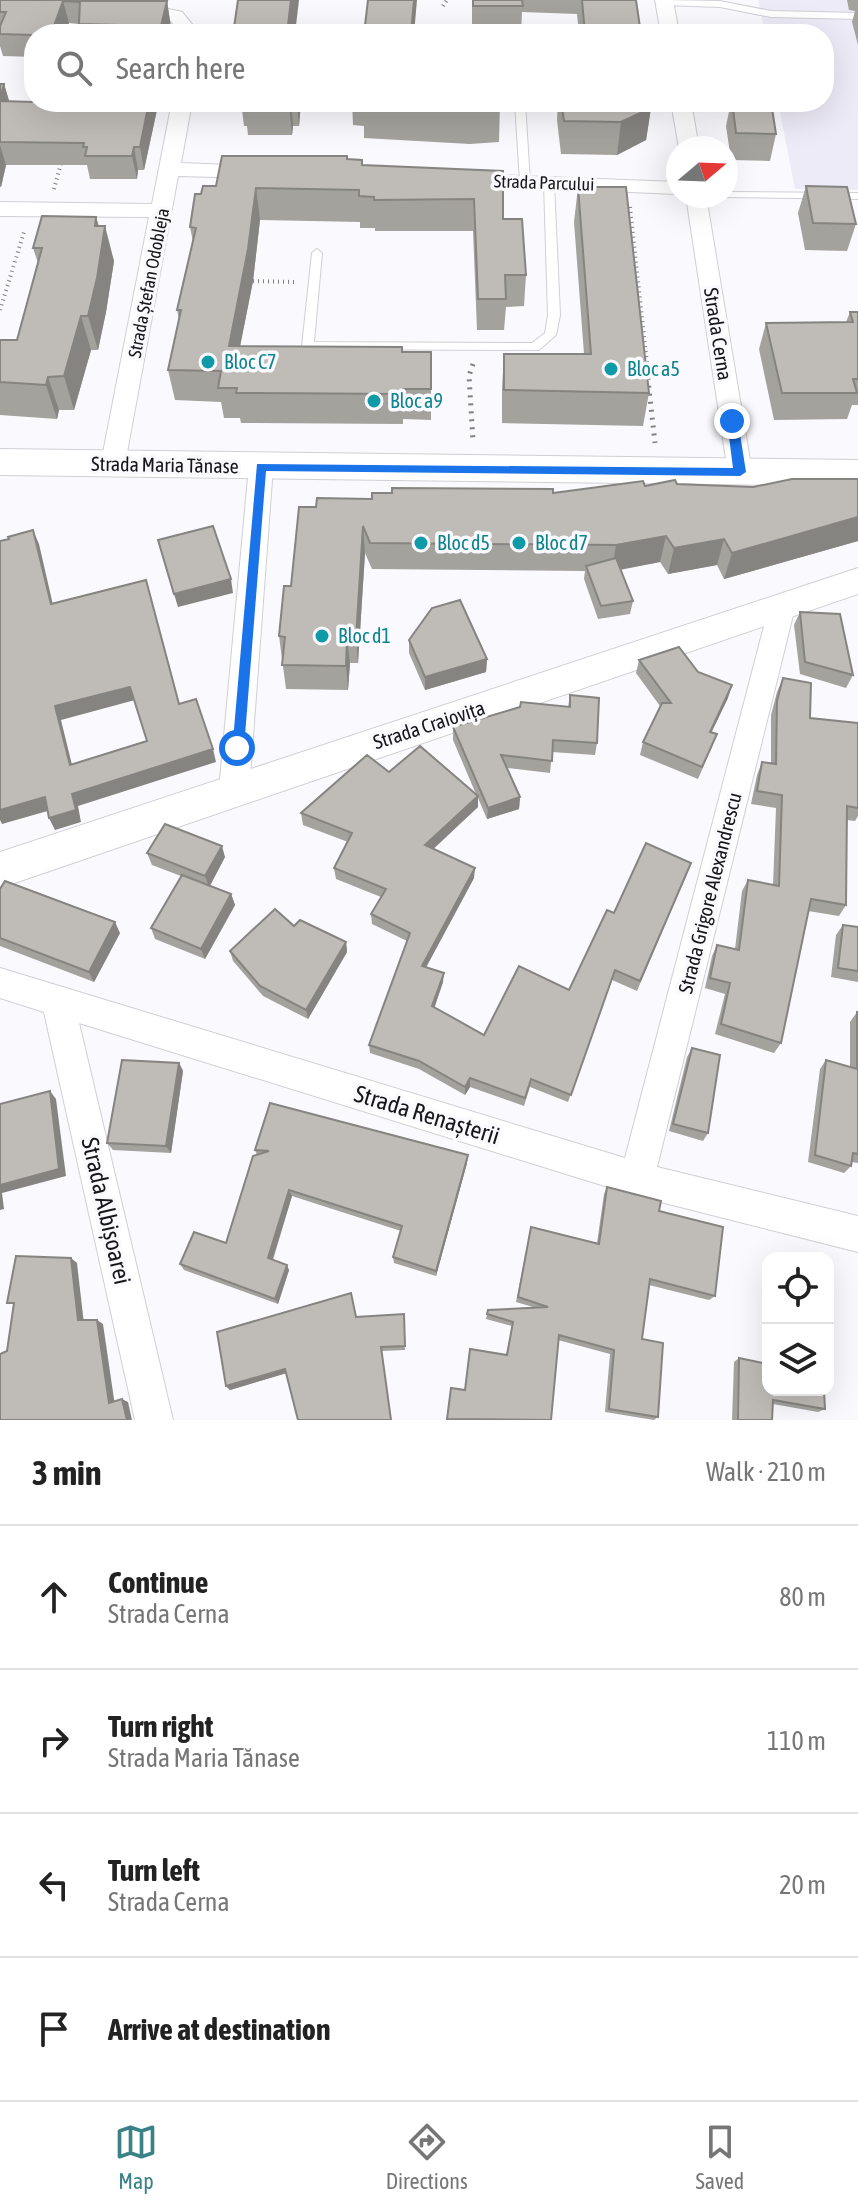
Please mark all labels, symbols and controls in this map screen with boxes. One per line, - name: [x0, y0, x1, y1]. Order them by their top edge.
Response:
- search box: [24, 24, 834, 112]
- icon: search: [52, 46, 96, 90]
- text: Search here: [116, 51, 245, 85]
- north arrow: [666, 136, 738, 208]
- street label: Strada Parcului: [493, 170, 595, 195]
- street label: Strada Ștefan Odobleja: [124, 206, 173, 360]
- street label: Strada Cerna: [700, 286, 737, 382]
- place label: Bloc C7: [224, 350, 277, 373]
- marker: Bloc C7: [199, 353, 217, 371]
- place label: Bloc a5: [627, 357, 680, 380]
- marker: Bloc a5: [602, 360, 620, 378]
- place label: Bloc a9: [390, 389, 443, 412]
- marker: Bloc a9: [365, 392, 383, 410]
- route end: [714, 403, 750, 439]
- street label: Strada Maria Tănase: [91, 452, 239, 477]
- place label: Bloc d5: [437, 531, 490, 554]
- place label: Bloc d7: [535, 531, 588, 554]
- marker: Bloc d5: [412, 534, 430, 552]
- marker: Bloc d7: [510, 534, 528, 552]
- place label: Bloc d1: [338, 624, 391, 647]
- marker: Bloc d1: [313, 627, 331, 645]
- street label: Strada Craiovița: [370, 696, 488, 753]
- route start: [219, 730, 255, 766]
- street label: Strada Grigore Alexandrescu: [673, 790, 746, 996]
- street label: Strada Renașterii: [351, 1080, 503, 1149]
- street label: Strada Albișoarei: [76, 1135, 137, 1287]
- map controls: [762, 1252, 834, 1396]
- button: locate: [762, 1252, 834, 1324]
- button: layers: [762, 1324, 834, 1396]
- text: 3 min: [32, 1453, 101, 1492]
- text: Walk · 210 m: [706, 1457, 826, 1487]
- text: Continue: [108, 1565, 208, 1599]
- icon: ahead: [32, 1575, 76, 1619]
- text: 80 m: [779, 1582, 826, 1612]
- text: Strada Cerna: [108, 1599, 230, 1629]
- text: Turn right: [108, 1709, 214, 1743]
- icon: right: [32, 1719, 76, 1763]
- text: 110 m: [767, 1726, 826, 1756]
- text: Strada Maria Tănase: [108, 1743, 300, 1773]
- text: Turn left: [108, 1853, 200, 1887]
- icon: left: [32, 1863, 76, 1907]
- text: 20 m: [779, 1870, 826, 1900]
- text: Strada Cerna: [108, 1887, 230, 1917]
- icon: arrive: [32, 2007, 76, 2051]
- text: Arrive at destination: [108, 2012, 330, 2046]
- tab: Map: [114, 2120, 158, 2194]
- tab: Directions: [386, 2120, 468, 2194]
- tab: Saved: [695, 2120, 744, 2194]

